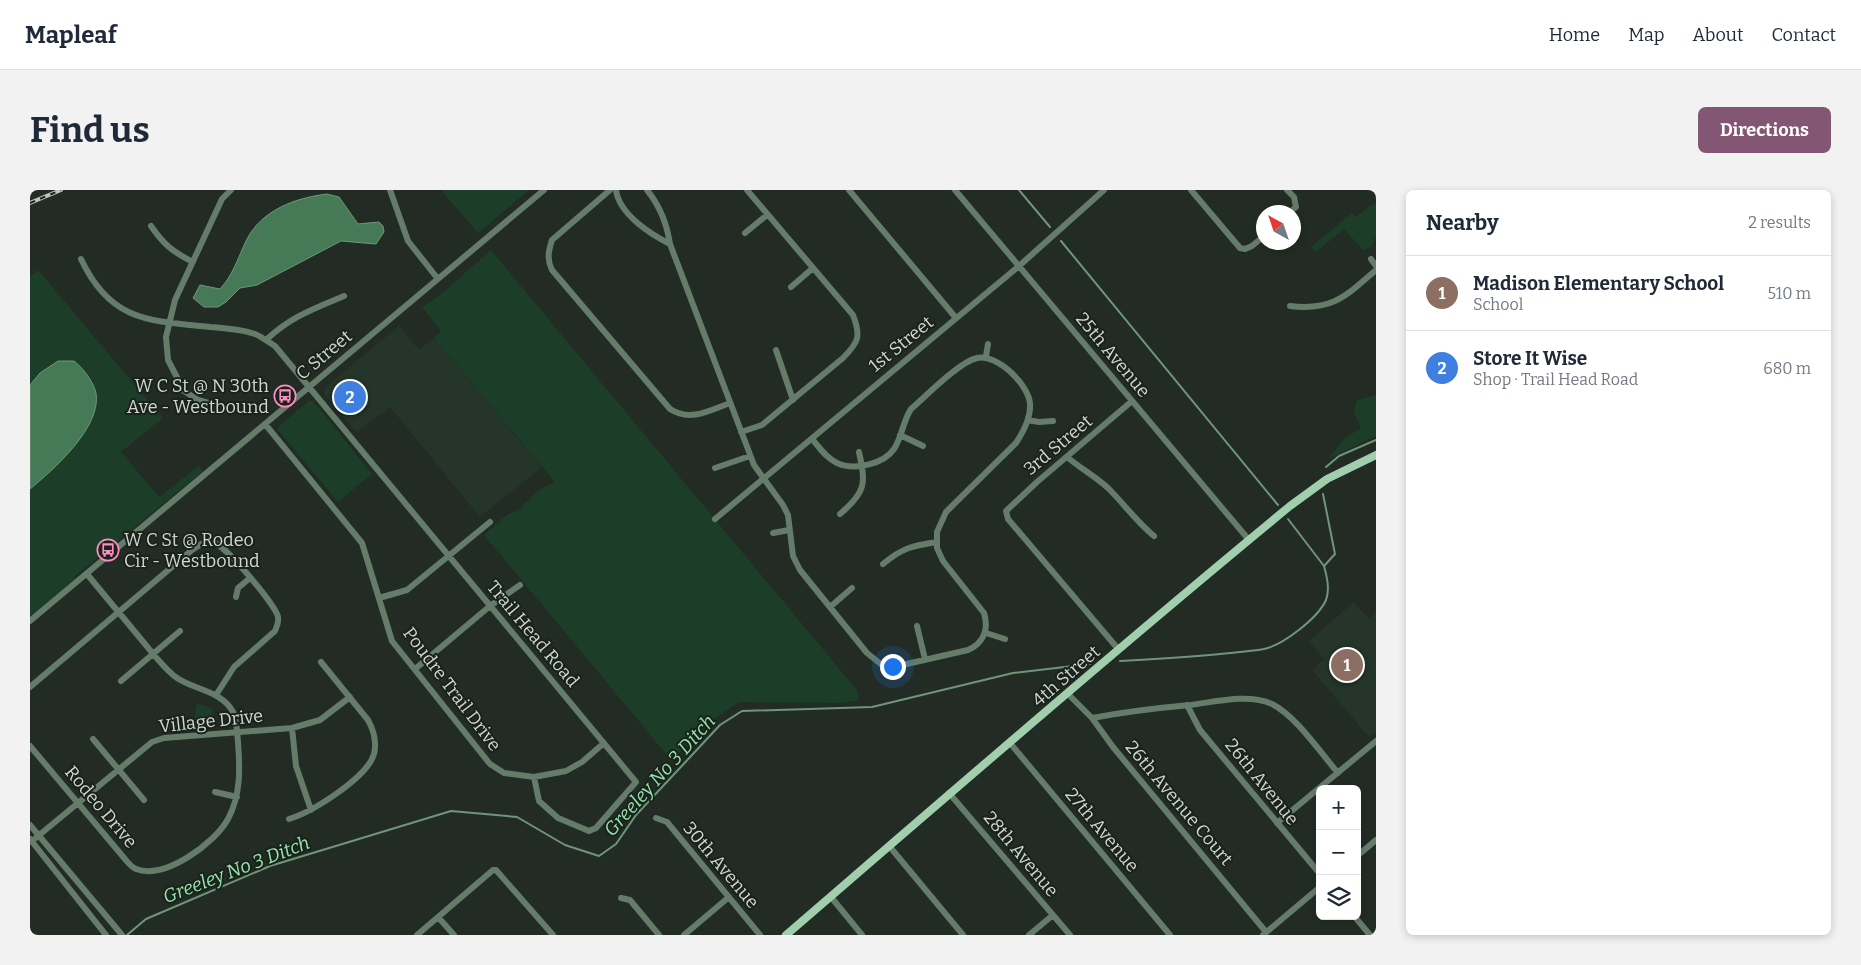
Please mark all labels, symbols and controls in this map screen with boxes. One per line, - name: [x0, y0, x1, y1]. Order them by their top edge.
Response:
- text: Mapleaf: [25, 21, 117, 49]
- text: Home: [1549, 24, 1600, 46]
- text: Map: [1628, 24, 1664, 46]
- text: About: [1692, 24, 1743, 46]
- text: Contact: [1771, 24, 1836, 46]
- button: Directions: [1698, 107, 1831, 153]
- text: Find us: [30, 109, 150, 151]
- north arrow: [1256, 205, 1301, 250]
- text: Nearby: [1426, 210, 1499, 236]
- text: 2 results: [1748, 213, 1811, 232]
- text: Madison Elementary School: [1473, 272, 1724, 295]
- text: 1: [1439, 284, 1445, 303]
- text: 510 m: [1767, 284, 1811, 303]
- text: School: [1473, 295, 1523, 314]
- street label: 25th Avenue: [1071, 308, 1155, 402]
- street label: 1st Street: [864, 311, 938, 377]
- street label: C Street: [292, 325, 357, 385]
- text: Store It Wise: [1473, 347, 1587, 370]
- text: 2: [1437, 359, 1447, 378]
- text: 680 m: [1763, 359, 1811, 378]
- text: Shop · Trail Head Road: [1473, 370, 1638, 389]
- place label: W C St @ N 30th Ave - Westbound: [127, 375, 269, 418]
- pin: 2: [334, 378, 366, 416]
- bus stop icon: W C St @ N 30th Ave - Westbound: [273, 384, 297, 408]
- street label: 3rd Street: [1019, 410, 1097, 480]
- place label: W C St @ Rodeo Cir - Westbound: [124, 529, 260, 572]
- bus stop icon: W C St @ Rodeo Cir - Westbound: [96, 538, 120, 562]
- street label: Trail Head Road: [482, 576, 584, 692]
- street label: Poudre Trail Drive: [398, 623, 506, 755]
- street label: 4th Street: [1028, 640, 1105, 711]
- pin: 1: [1331, 646, 1363, 684]
- your location: [880, 654, 906, 680]
- street label: Village Drive: [158, 705, 264, 737]
- water label: Greeley No 3 Ditch: [599, 710, 720, 841]
- street label: 26th Avenue: [1220, 734, 1304, 830]
- street label: 26th Avenue Court: [1121, 736, 1238, 870]
- street label: Rodeo Drive: [60, 761, 142, 853]
- street label: 27th Avenue: [1060, 783, 1144, 877]
- map controls: [1316, 785, 1361, 920]
- button: +: [1316, 785, 1361, 830]
- street label: 28th Avenue: [979, 807, 1063, 901]
- street label: 30th Avenue: [678, 817, 764, 913]
- button: −: [1316, 830, 1361, 875]
- water label: Greeley No 3 Ditch: [160, 831, 313, 908]
- button: layers: [1316, 875, 1361, 920]

